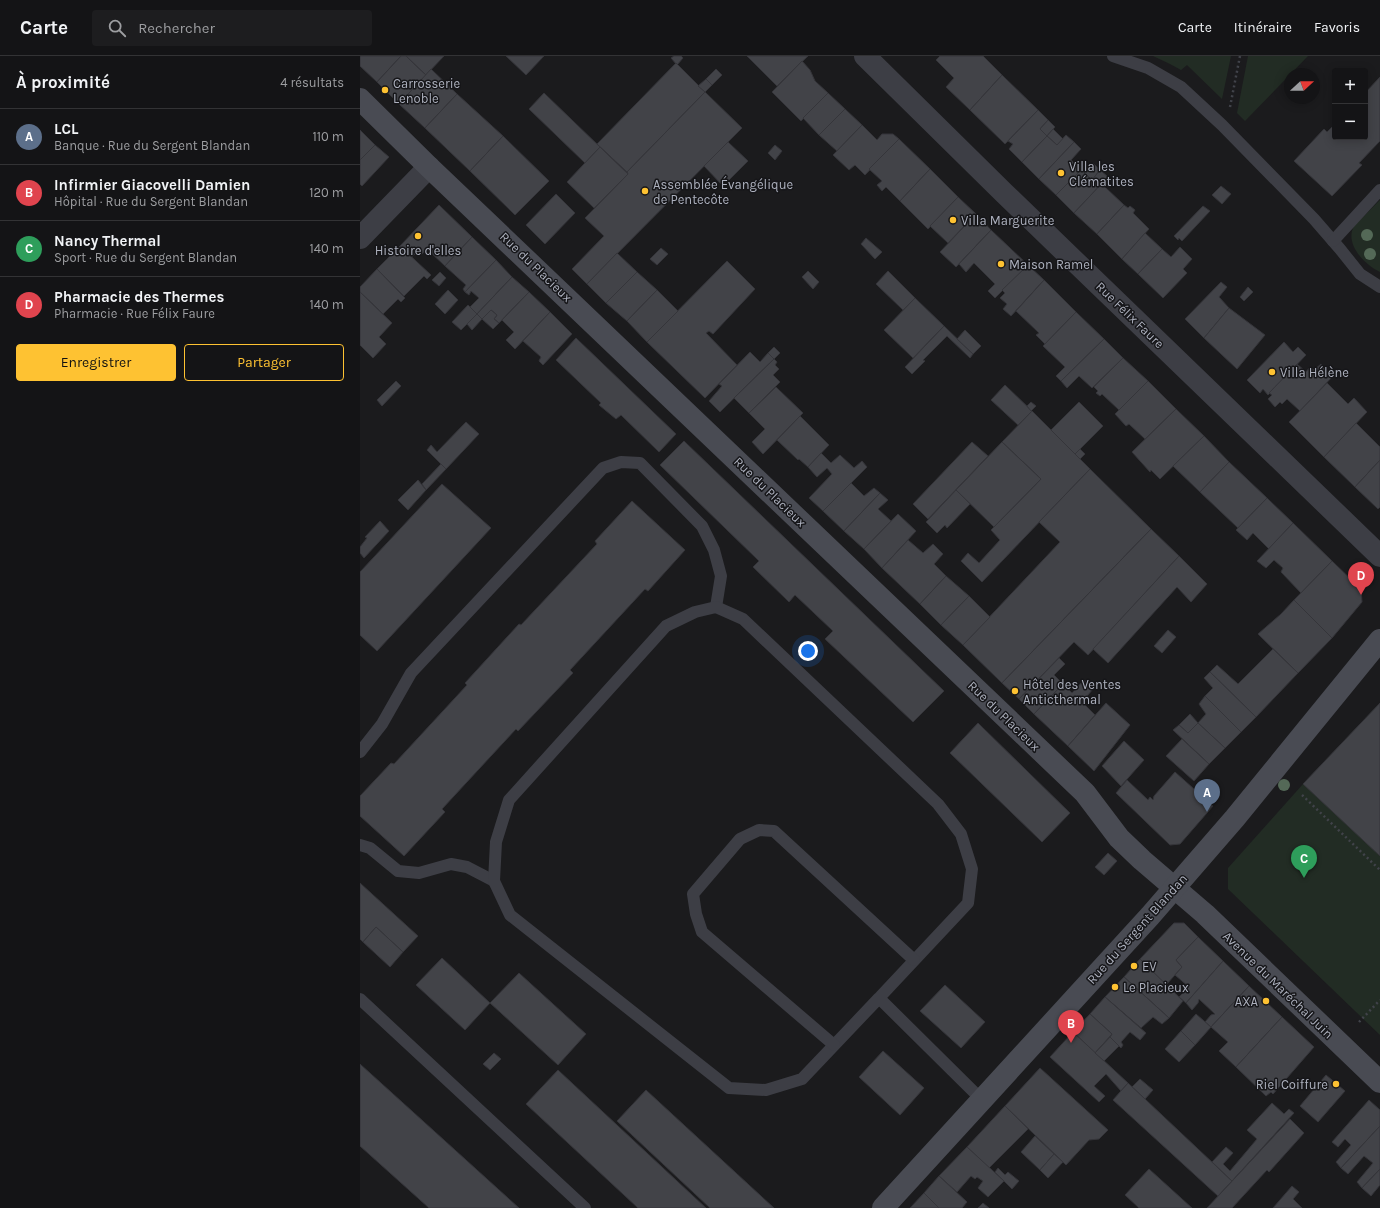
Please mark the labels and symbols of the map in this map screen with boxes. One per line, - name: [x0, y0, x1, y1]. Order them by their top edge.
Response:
- north arrow: [1284, 68, 1320, 104]
- place label: Carrosserie Lenoble: [393, 76, 461, 106]
- marker: Carrosserie Lenoble: [380, 85, 390, 95]
- place label: Villa les Clématites: [1069, 159, 1134, 189]
- marker: Villa les Clématites: [1056, 168, 1066, 178]
- place label: Assemblée Évangélique de Pentecôte: [653, 175, 794, 207]
- marker: Assemblée Évangélique de Pentecôte: [640, 186, 650, 196]
- place label: Villa Marguerite: [961, 213, 1055, 228]
- marker: Villa Marguerite: [948, 215, 958, 225]
- street label: Rue du Placieux: [497, 229, 575, 305]
- marker: Histoire d'elles: [413, 231, 423, 241]
- place label: Histoire d'elles: [375, 243, 461, 258]
- place label: Maison Ramel: [1009, 257, 1094, 272]
- marker: Maison Ramel: [996, 259, 1006, 269]
- street label: Rue Félix Faure: [1093, 279, 1167, 351]
- place label: Villa Hélène: [1280, 365, 1349, 380]
- marker: Villa Hélène: [1267, 367, 1277, 377]
- street label: Rue du Placieux: [731, 454, 809, 530]
- pin: D: [1348, 562, 1374, 595]
- your location: [798, 641, 818, 661]
- place label: Hôtel des Ventes Anticthermal: [1023, 677, 1121, 707]
- street label: Rue du Placieux: [965, 678, 1043, 754]
- marker: Hôtel des Ventes Anticthermal: [1010, 686, 1020, 696]
- pin: A: [1194, 779, 1220, 812]
- pin: C: [1291, 845, 1317, 878]
- street label: Rue du Sergent Blandan: [1084, 871, 1190, 987]
- street label: Avenue du Maréchal Juin: [1220, 928, 1336, 1042]
- place label: EV: [1142, 959, 1157, 974]
- marker: EV: [1129, 961, 1139, 971]
- place label: Le Placieux: [1123, 980, 1189, 995]
- marker: Le Placieux: [1110, 982, 1120, 992]
- place label: AXA: [1235, 994, 1259, 1009]
- marker: AXA: [1261, 996, 1271, 1006]
- pin: B: [1058, 1010, 1084, 1043]
- place label: Riel Coiffure: [1256, 1077, 1328, 1092]
- marker: Riel Coiffure: [1331, 1079, 1341, 1089]

